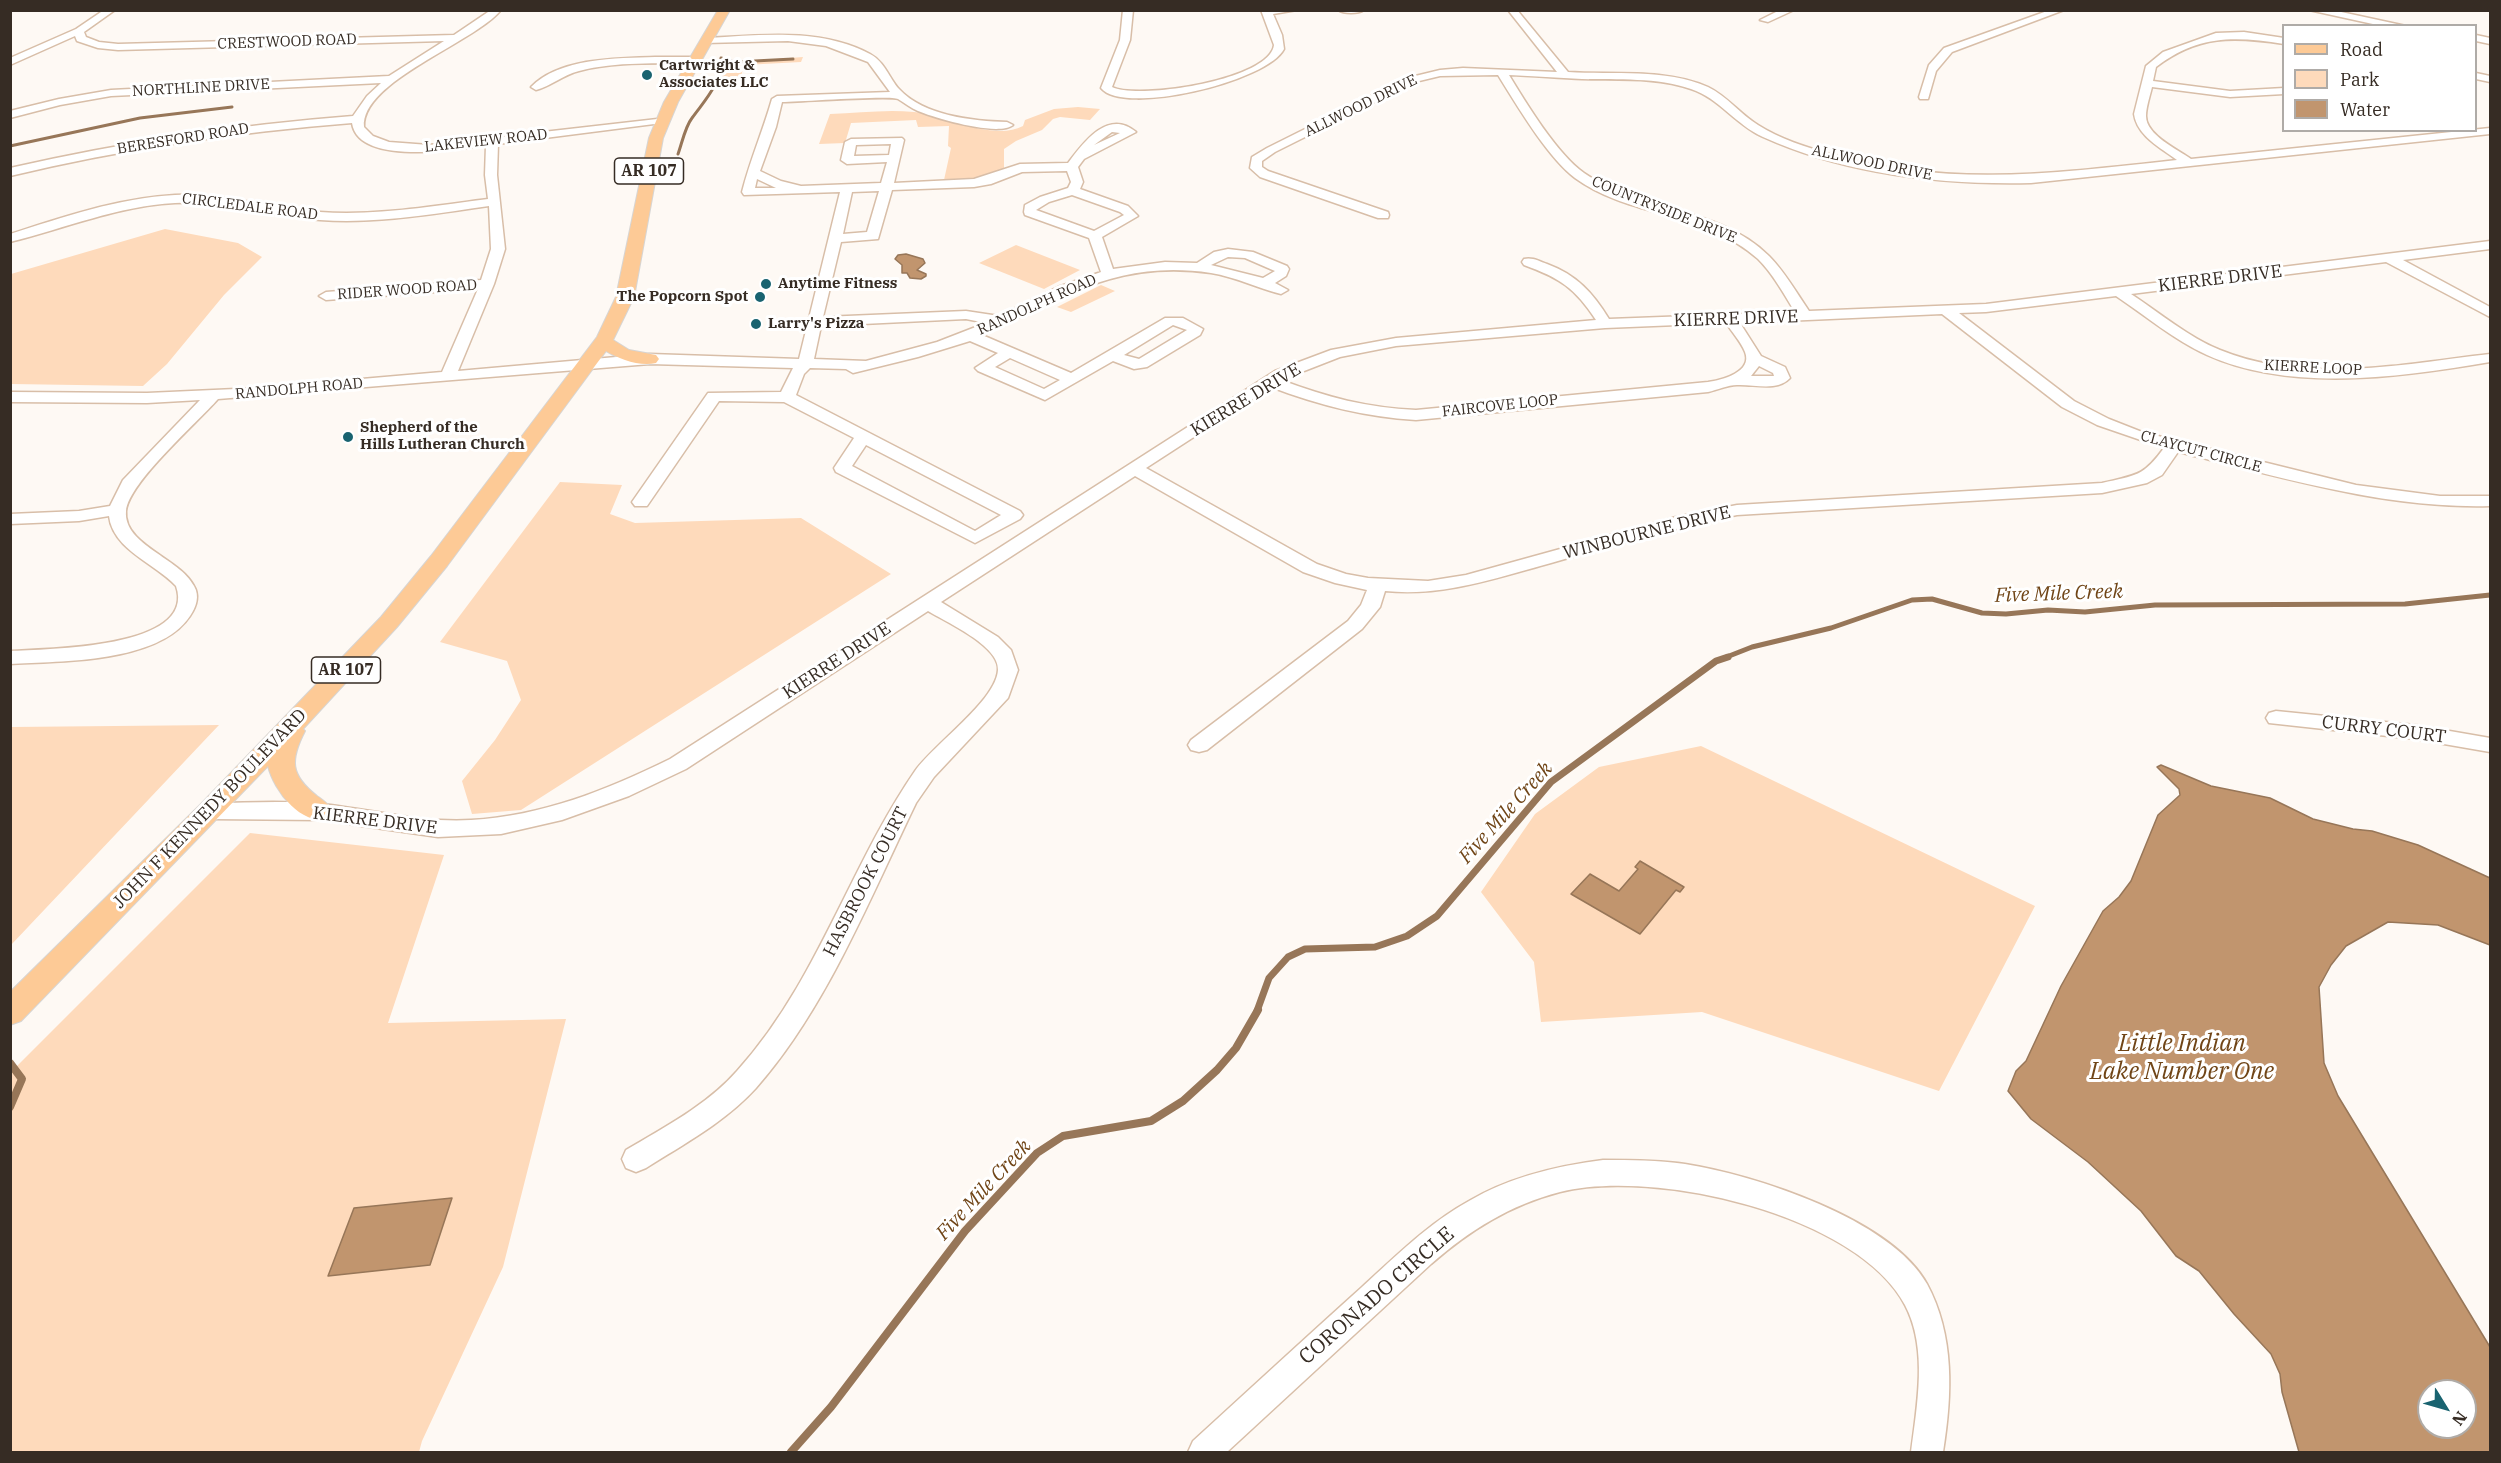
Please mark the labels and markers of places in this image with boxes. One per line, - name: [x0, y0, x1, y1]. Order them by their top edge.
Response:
- place label: Cartwright & Associates LLC: [659, 57, 769, 92]
- marker: Cartwright & Associates LLC: [640, 68, 654, 82]
- place label: Anytime Fitness: [778, 275, 897, 293]
- marker: Anytime Fitness: [759, 277, 773, 291]
- place label: The Popcorn Spot: [617, 288, 748, 306]
- marker: The Popcorn Spot: [753, 290, 767, 304]
- place label: Larry's Pizza: [768, 315, 864, 333]
- marker: Larry's Pizza: [749, 317, 763, 331]
- place label: Shepherd of the Hills Lutheran Church: [360, 419, 525, 454]
- marker: Shepherd of the Hills Lutheran Church: [341, 430, 355, 444]

